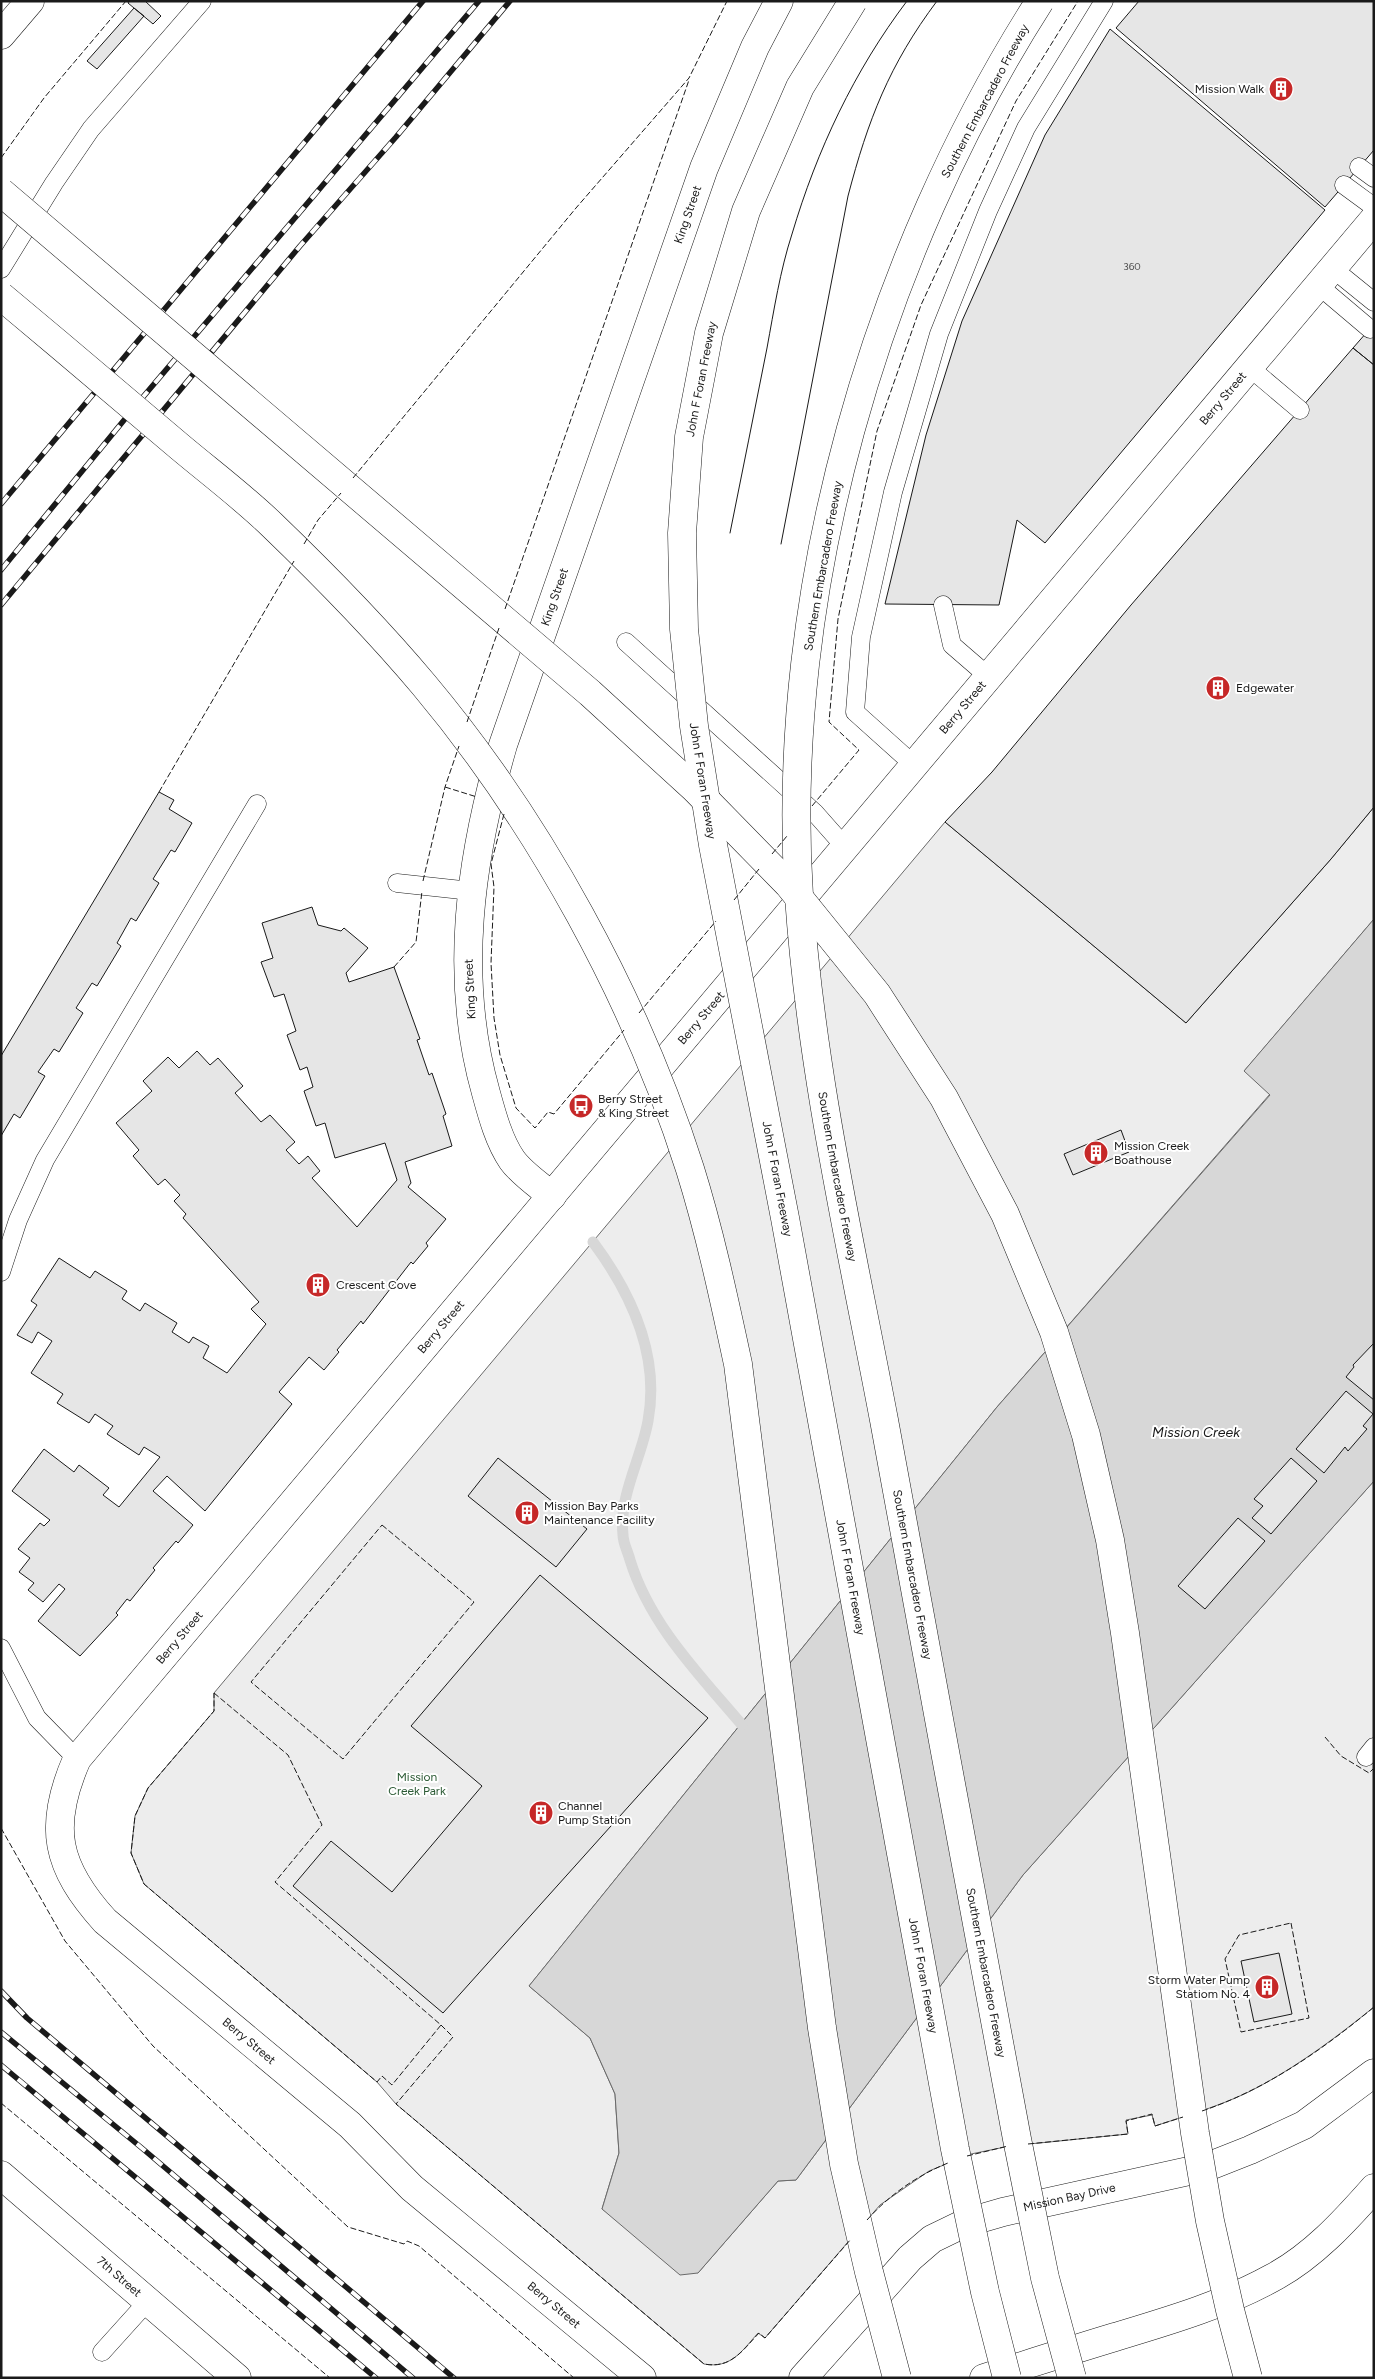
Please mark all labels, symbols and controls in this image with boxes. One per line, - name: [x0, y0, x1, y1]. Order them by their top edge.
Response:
- street label: Southern Embarcadero Freeway: [938, 21, 1032, 180]
- building icon: Mission Walk: [1268, 76, 1294, 102]
- place label: Mission Walk: [1195, 82, 1264, 96]
- street label: King Street: [671, 183, 705, 245]
- house number: 360: [1123, 260, 1141, 273]
- street label: John F Foran Freeway: [683, 319, 719, 438]
- street label: Berry Street: [1197, 369, 1250, 428]
- street label: Southern Embarcadero Freeway: [801, 479, 845, 652]
- street label: King Street: [538, 566, 571, 628]
- building icon: Edgewater: [1205, 675, 1231, 701]
- street label: Berry Street: [936, 678, 989, 737]
- place label: Edgewater: [1236, 681, 1294, 695]
- street label: John F Foran Freeway: [687, 722, 719, 841]
- street label: King Street: [461, 958, 479, 1020]
- street label: Berry Street: [675, 988, 728, 1047]
- street label: Southern Embarcadero Freeway: [815, 1091, 860, 1263]
- place label: Berry Street & King Street: [598, 1092, 670, 1120]
- bus stop icon: Berry Street & King Street: [568, 1093, 594, 1119]
- street label: John F Foran Freeway: [759, 1120, 795, 1238]
- place label: Mission Creek Boathouse: [1114, 1139, 1189, 1167]
- building icon: Mission Creek Boathouse: [1083, 1140, 1109, 1166]
- building icon: Crescent Cove: [305, 1272, 331, 1298]
- place label: Crescent Cove: [336, 1278, 417, 1292]
- street label: Berry Street: [415, 1297, 467, 1356]
- water label: Mission Creek: [1152, 1424, 1241, 1441]
- street label: Southern Embarcadero Freeway: [890, 1489, 935, 1661]
- place label: Mission Bay Parks Maintenance Facility: [544, 1499, 655, 1527]
- building icon: Mission Bay Parks Maintenance Facility: [514, 1500, 540, 1526]
- street label: John F Foran Freeway: [833, 1518, 868, 1637]
- street label: Berry Street: [153, 1608, 206, 1667]
- park label: Mission Creek Park: [388, 1770, 446, 1798]
- place label: Channel Pump Station: [558, 1799, 631, 1827]
- building icon: Channel Pump Station: [528, 1800, 554, 1826]
- street label: Southern Embarcadero Freeway: [963, 1887, 1009, 2059]
- street label: John F Foran Freeway: [906, 1917, 941, 2035]
- place label: Storm Water Pump Statiom No. 4: [1148, 1973, 1251, 2001]
- building icon: Storm Water Pump Statiom No. 4: [1254, 1974, 1280, 2000]
- street label: Berry Street: [220, 2015, 279, 2068]
- street label: Mission Bay Drive: [1022, 2180, 1117, 2214]
- street label: 7th Street: [94, 2254, 145, 2300]
- street label: Berry Street: [525, 2279, 584, 2332]

